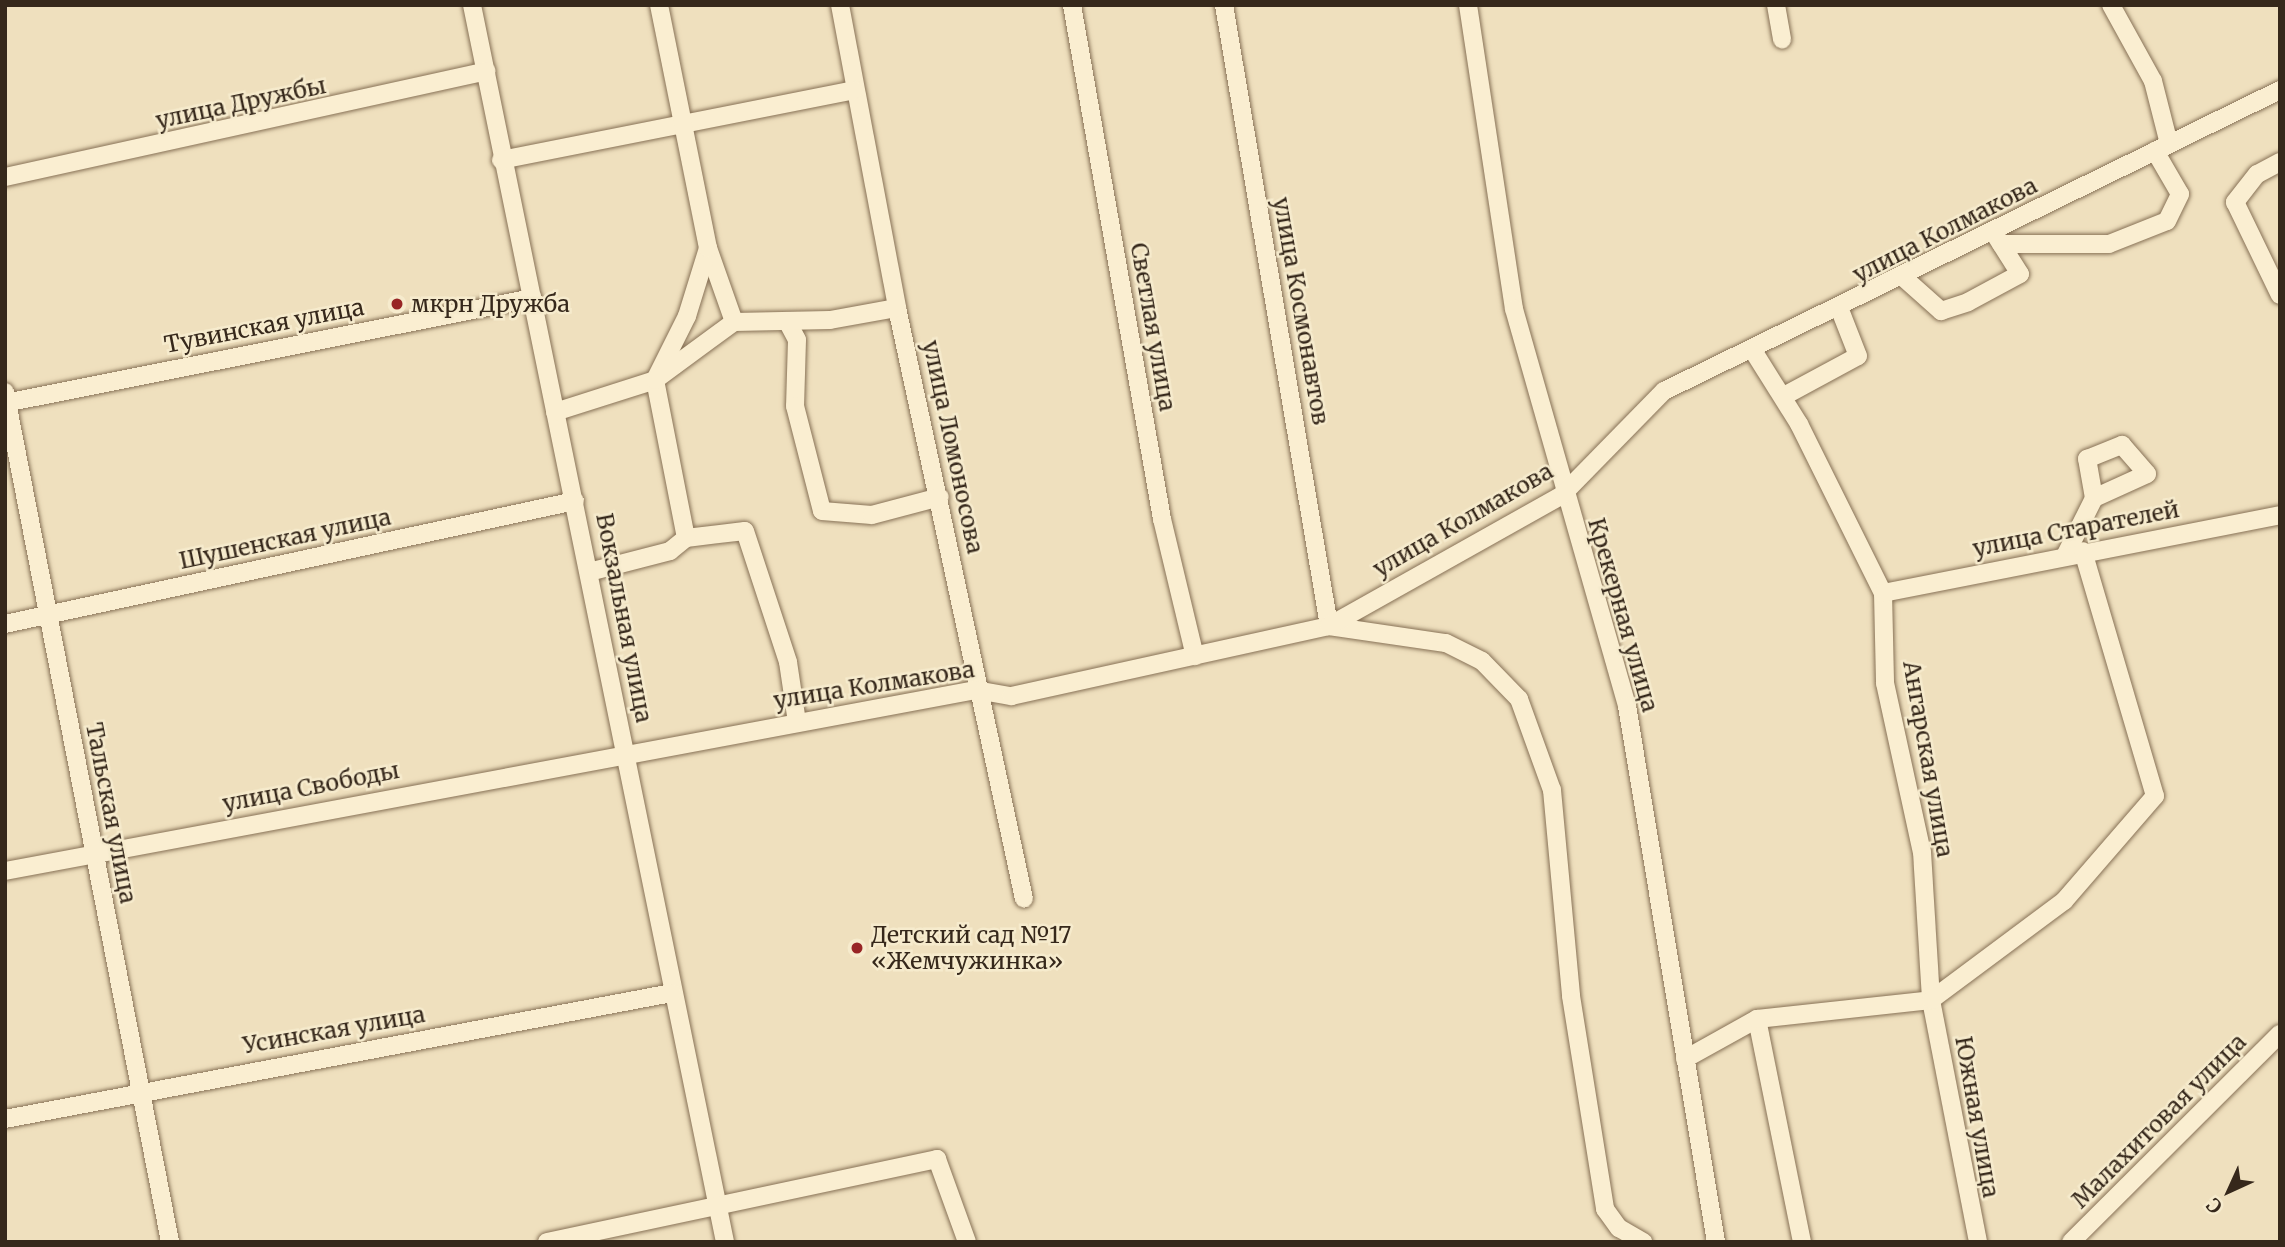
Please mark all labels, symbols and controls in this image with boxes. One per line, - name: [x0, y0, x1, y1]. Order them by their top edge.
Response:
- street label: улица Дружбы: [153, 71, 329, 135]
- street label: улица Колмакова: [1848, 172, 2042, 288]
- street label: улица Космонавтов: [1267, 195, 1335, 427]
- street label: Светлая улица: [1125, 241, 1181, 413]
- place label: мкрн Дружба: [411, 290, 570, 318]
- street label: Тувинская улица: [162, 293, 366, 359]
- marker: мкрн Дружба: [389, 296, 405, 312]
- street label: улица Ломоносова: [917, 338, 989, 556]
- street label: улица Колмакова: [1368, 457, 1558, 583]
- street label: улица Старателей: [1970, 495, 2182, 563]
- street label: Шушенская улица: [177, 503, 393, 575]
- street label: Вокзальная улица: [590, 511, 658, 725]
- street label: Крекерная улица: [1582, 515, 1664, 715]
- street label: улица Колмакова: [772, 655, 976, 715]
- street label: Ангарская улица: [1897, 659, 1959, 859]
- street label: Тальская улица: [80, 720, 142, 906]
- street label: улица Свободы: [220, 756, 402, 818]
- place label: Детский сад №17 «Жемчужинка»: [871, 921, 1071, 975]
- marker: Детский сад №17 «Жемчужинка»: [849, 940, 865, 956]
- street label: Усинская улица: [241, 1000, 427, 1060]
- street label: Малахитовая улица: [2066, 1028, 2252, 1214]
- street label: Южная улица: [1949, 1034, 2005, 1200]
- north arrow: [2194, 1156, 2264, 1226]
- text: С: [2201, 1193, 2227, 1219]

